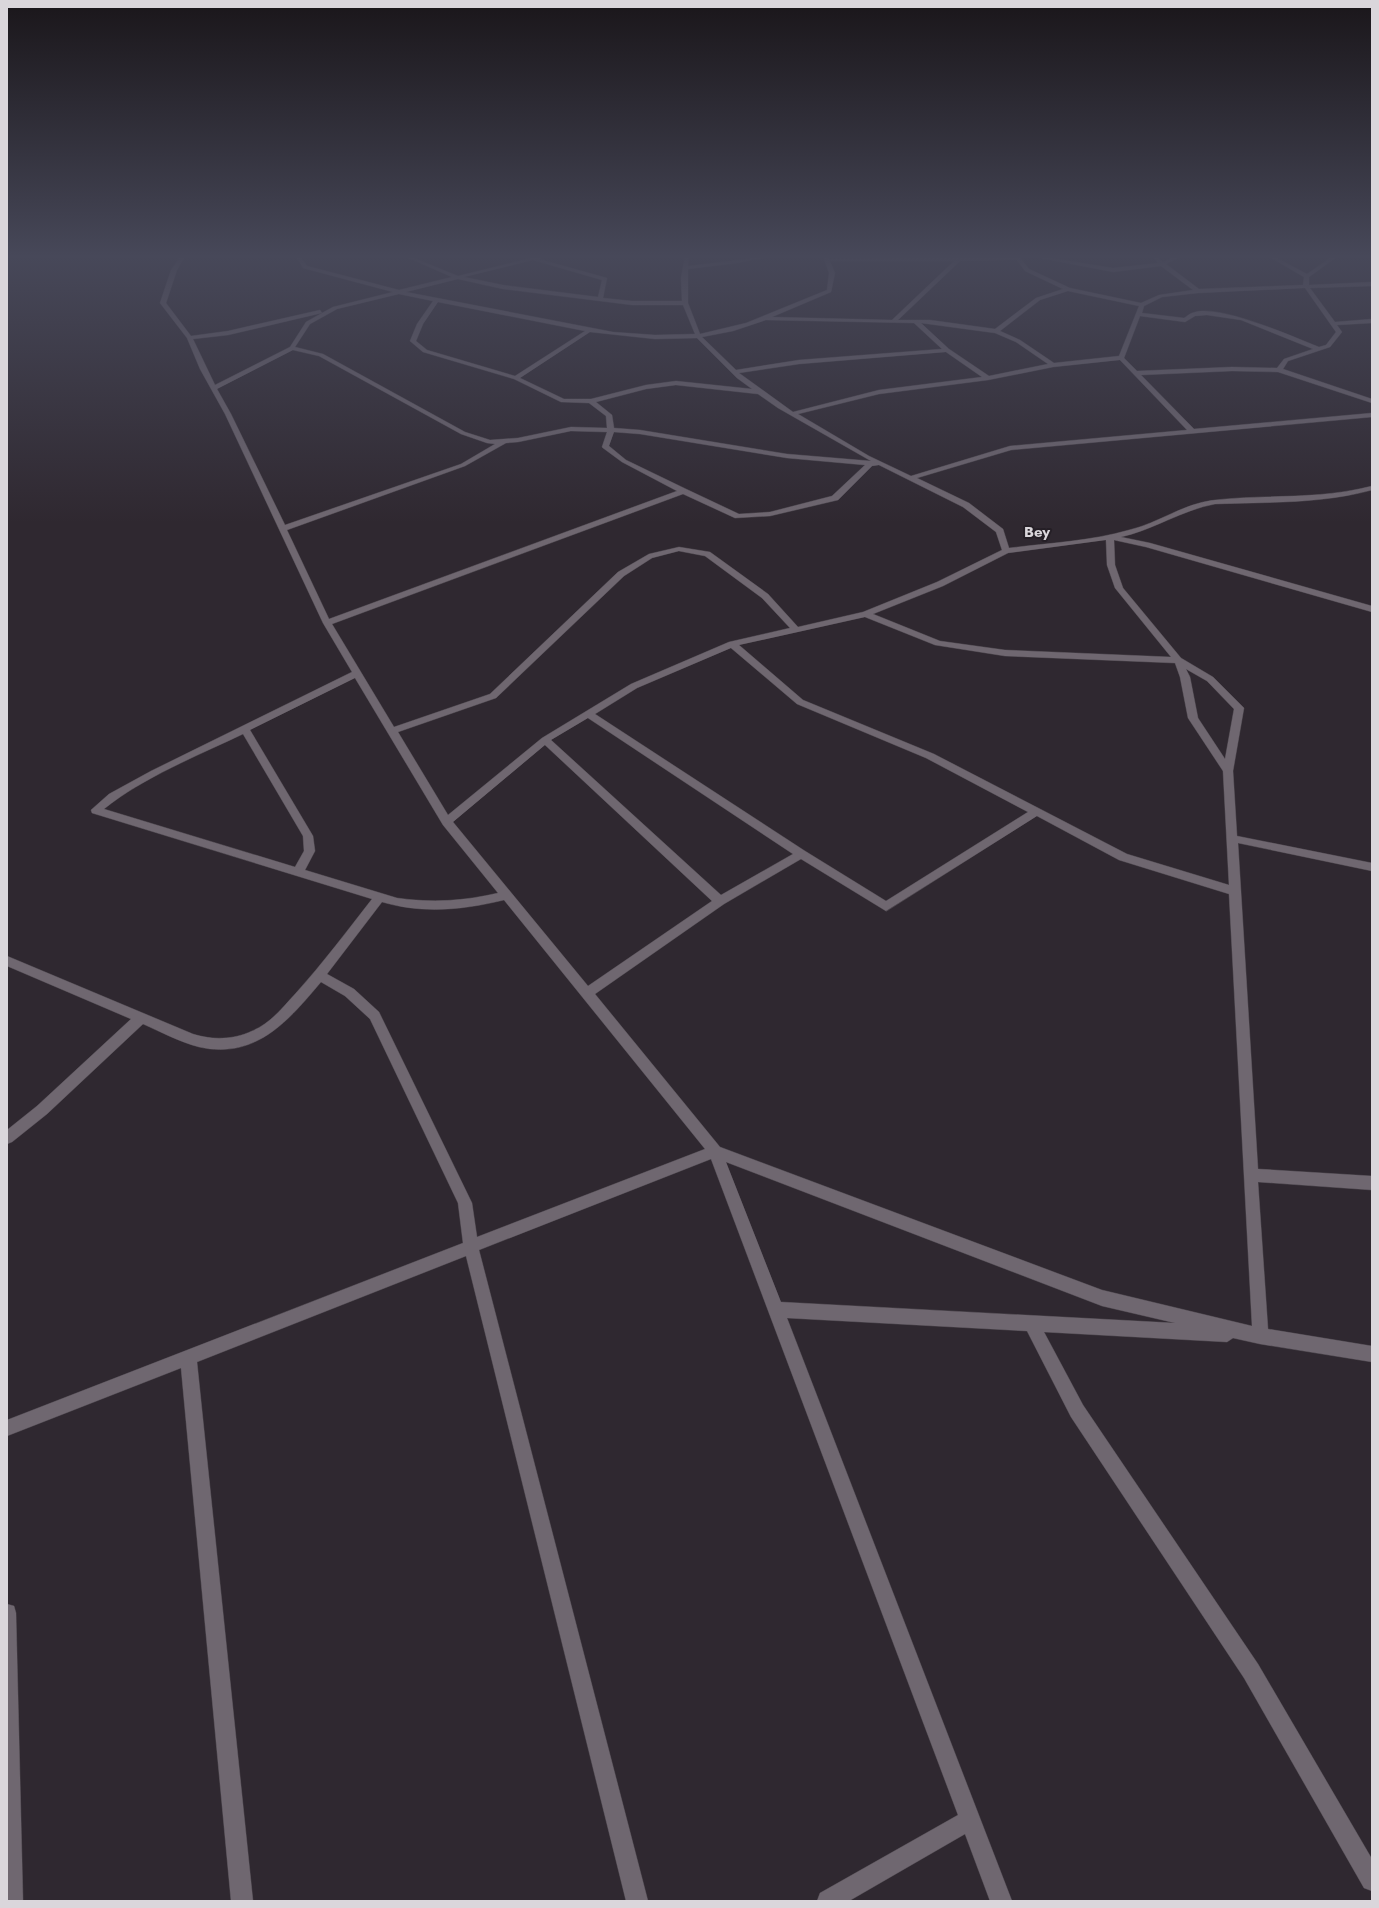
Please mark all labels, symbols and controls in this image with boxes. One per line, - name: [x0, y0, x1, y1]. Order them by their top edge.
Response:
- district label: Bey: [1024, 521, 1050, 543]

